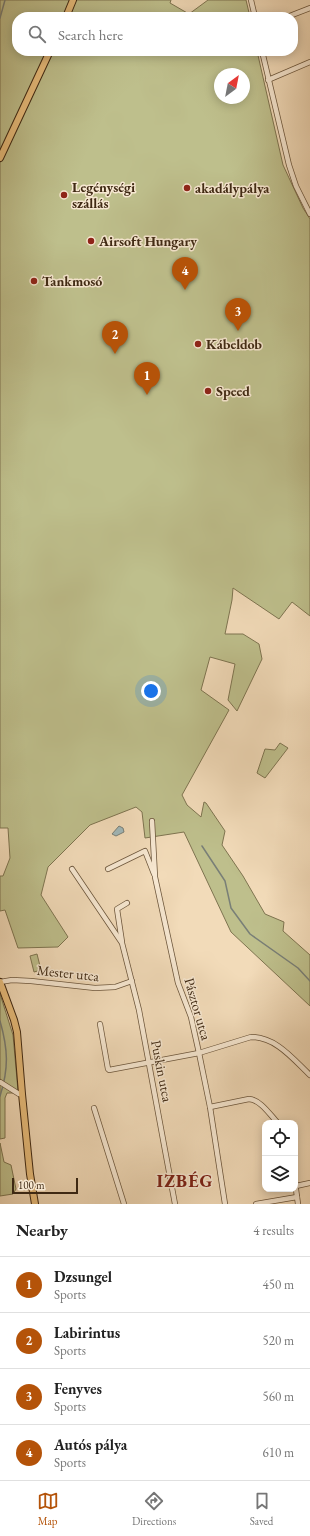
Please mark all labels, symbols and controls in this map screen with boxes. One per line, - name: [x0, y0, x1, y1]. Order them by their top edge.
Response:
- search box: [12, 12, 298, 56]
- icon: search: [26, 23, 48, 45]
- text: Search here: [58, 25, 123, 44]
- north arrow: [214, 68, 250, 104]
- place label: Legénységi szállás: [72, 178, 135, 212]
- place label: akadálypálya: [195, 179, 270, 197]
- marker: akadálypálya: [182, 183, 192, 193]
- marker: Legénységi szállás: [59, 190, 69, 200]
- place label: Airsoft Hungary: [98, 232, 197, 250]
- marker: Airsoft Hungary: [86, 236, 96, 246]
- pin: 4: [172, 257, 198, 290]
- place label: Tankmosó: [42, 272, 102, 290]
- marker: Tankmosó: [29, 276, 39, 286]
- pin: 3: [225, 298, 251, 331]
- pin: 2: [102, 321, 128, 354]
- place label: Kábeldob: [206, 335, 262, 353]
- marker: Kábeldob: [193, 339, 203, 349]
- pin: 1: [134, 362, 160, 395]
- place label: Speed: [216, 382, 250, 400]
- marker: Speed: [203, 386, 213, 396]
- your location: [141, 681, 161, 701]
- street label: Mester utca: [36, 961, 100, 985]
- street label: Pásztor utca: [181, 976, 216, 1043]
- street label: Puskin utca: [147, 1039, 177, 1104]
- map controls: [262, 1120, 298, 1192]
- button: locate: [262, 1120, 298, 1156]
- button: layers: [262, 1156, 298, 1192]
- district label: IZBÉG: [157, 1169, 213, 1192]
- scale bar: [12, 1176, 78, 1195]
- text: 100 m: [18, 1178, 45, 1192]
- text: Nearby: [16, 1219, 68, 1241]
- text: 4 results: [253, 1222, 294, 1239]
- text: Dzsungel: [54, 1267, 112, 1286]
- text: 1: [26, 1276, 32, 1293]
- text: 450 m: [263, 1276, 294, 1293]
- text: Sports: [54, 1286, 86, 1303]
- text: Labirintus: [54, 1323, 120, 1342]
- text: 2: [26, 1332, 32, 1349]
- text: 520 m: [263, 1332, 294, 1349]
- text: Sports: [54, 1342, 86, 1359]
- text: Fenyves: [54, 1379, 102, 1398]
- text: 3: [26, 1388, 32, 1405]
- text: 560 m: [263, 1388, 294, 1405]
- text: Sports: [54, 1398, 86, 1415]
- text: Autós pálya: [54, 1435, 127, 1454]
- text: 4: [26, 1444, 32, 1461]
- text: 610 m: [263, 1444, 294, 1461]
- text: Sports: [54, 1454, 86, 1471]
- tab: Map: [37, 1490, 59, 1528]
- tab: Directions: [132, 1490, 176, 1528]
- tab: Saved: [250, 1490, 273, 1528]

